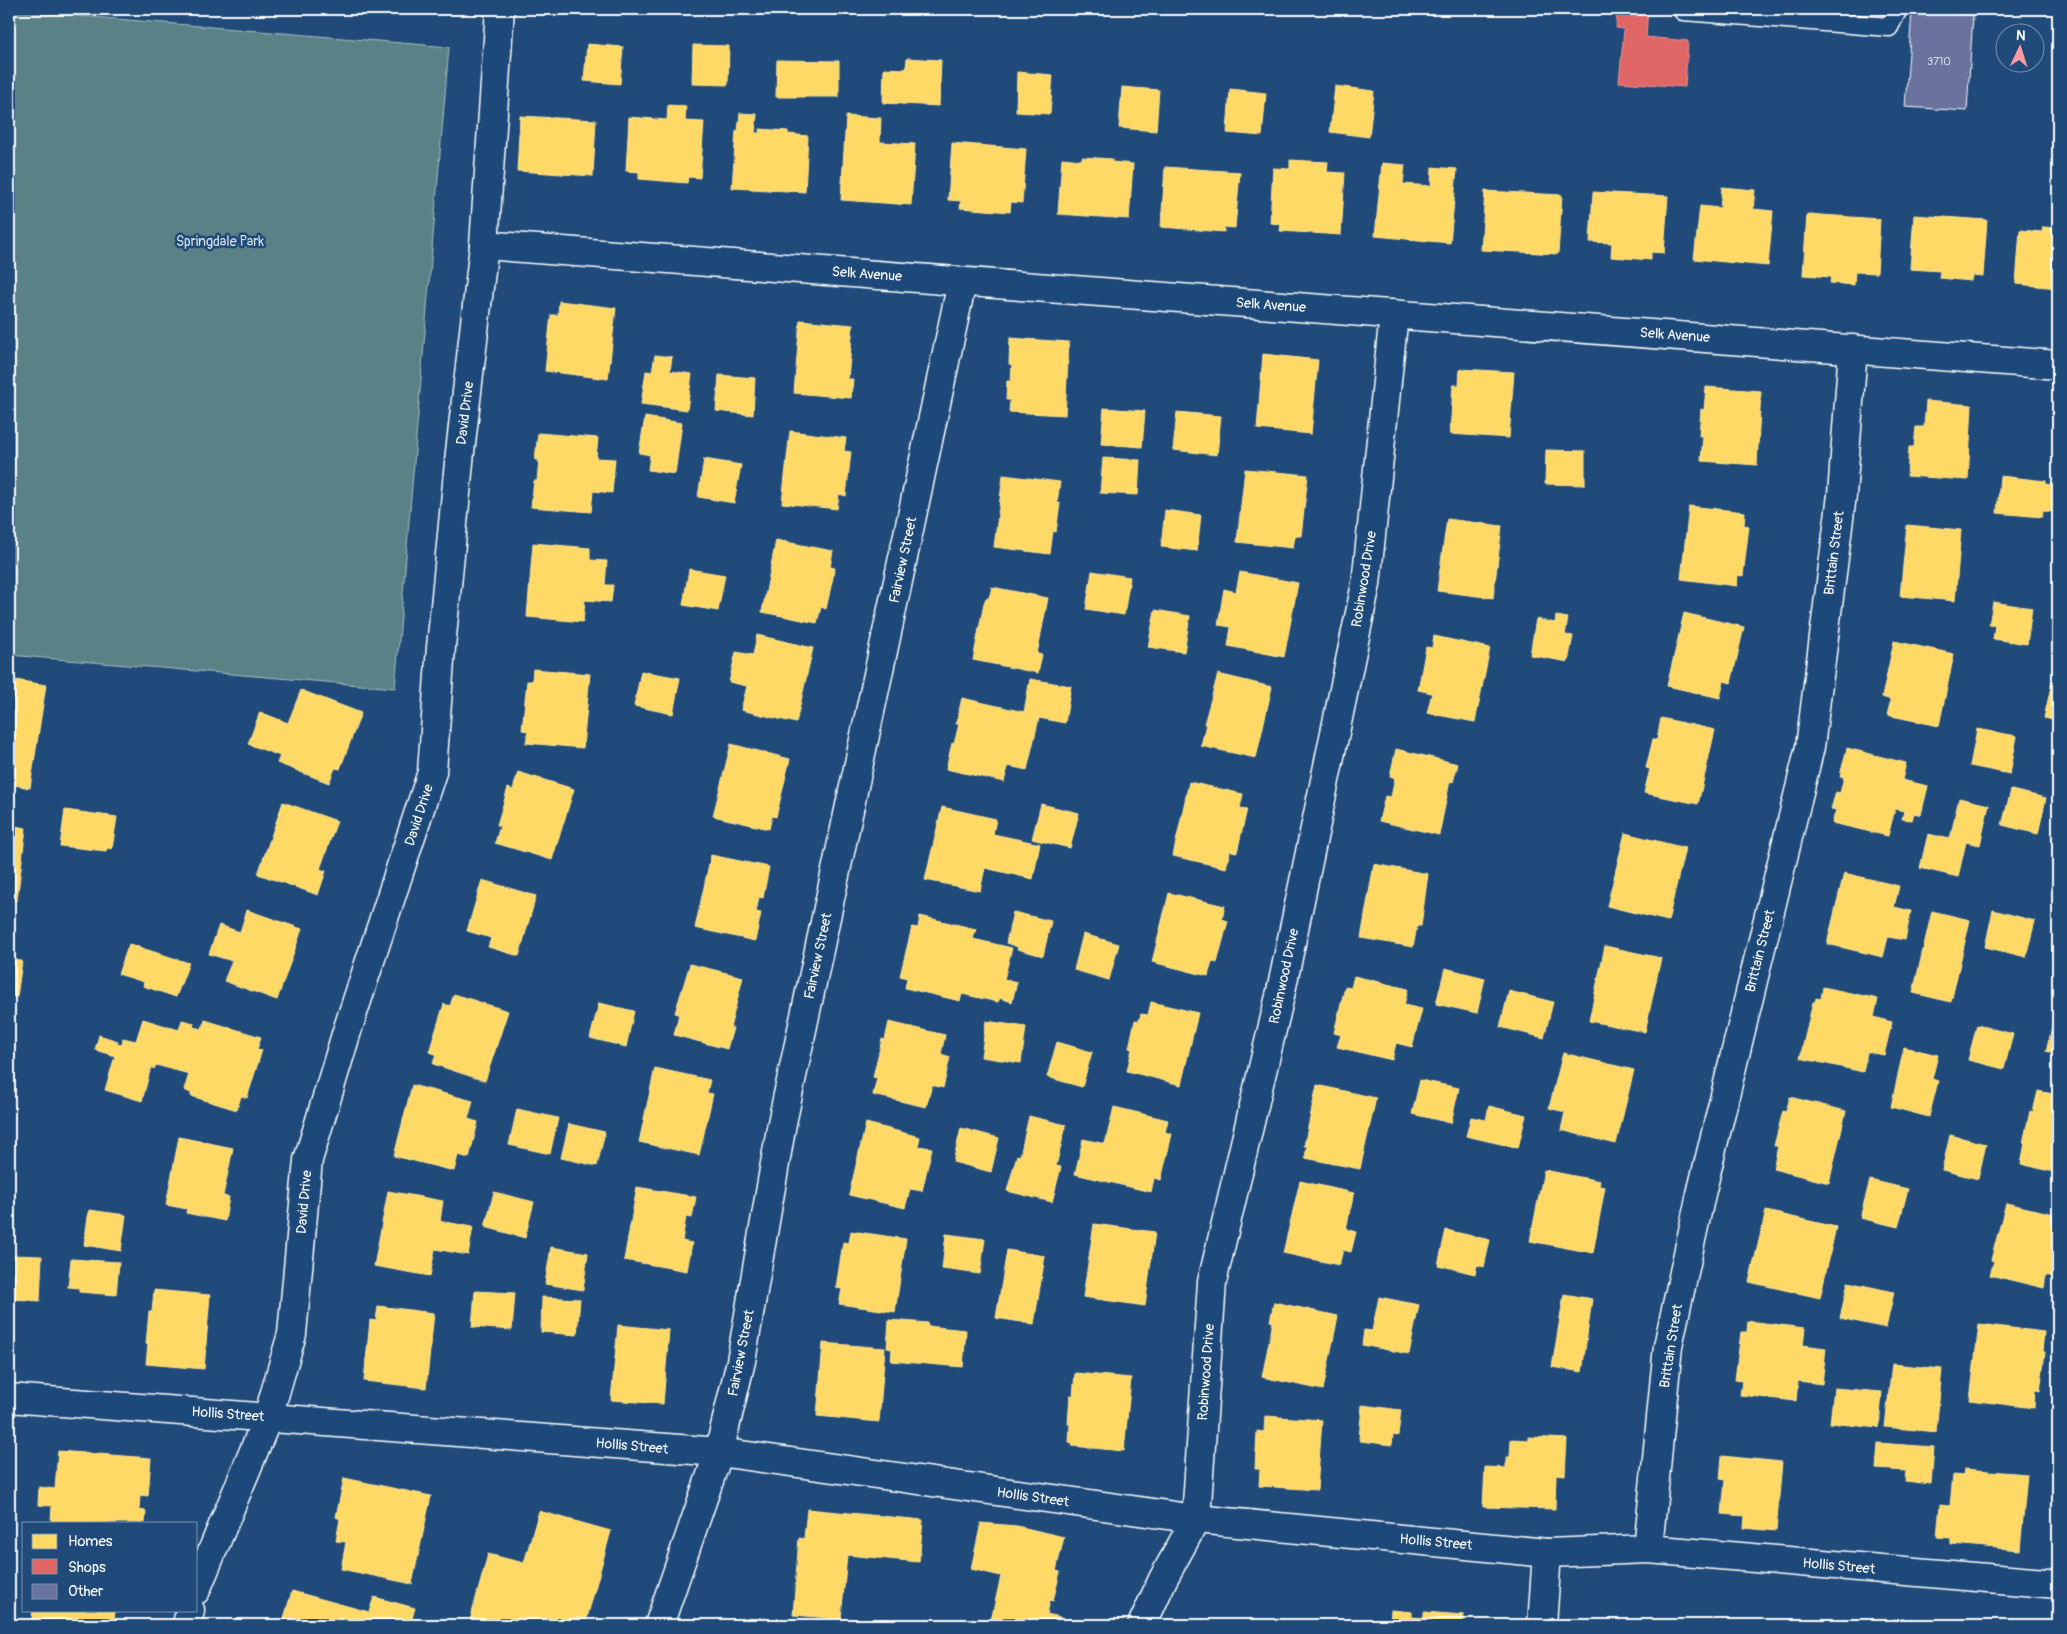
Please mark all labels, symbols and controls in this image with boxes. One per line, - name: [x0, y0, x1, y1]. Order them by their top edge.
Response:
- north arrow: [1994, 22, 2044, 72]
- text: N: [2016, 27, 2026, 44]
- house number: 3710: [1927, 55, 1951, 68]
- park label: Springdale Park: [176, 233, 264, 250]
- street label: Selk Avenue: [831, 263, 903, 285]
- street label: Selk Avenue: [1235, 294, 1307, 316]
- street label: Selk Avenue: [1639, 324, 1711, 346]
- street label: David Drive: [453, 380, 477, 446]
- street label: Brittain Street: [1820, 510, 1848, 596]
- street label: Fairview Street: [886, 515, 921, 605]
- street label: Robinwood Drive: [1348, 530, 1380, 628]
- street label: David Drive: [401, 782, 437, 848]
- street label: Brittain Street: [1742, 908, 1779, 994]
- street label: Fairview Street: [801, 911, 836, 1001]
- street label: Robinwood Drive: [1266, 927, 1302, 1025]
- street label: David Drive: [293, 1169, 315, 1235]
- street label: Brittain Street: [1656, 1303, 1686, 1389]
- street label: Fairview Street: [724, 1308, 758, 1398]
- street label: Robinwood Drive: [1194, 1323, 1218, 1421]
- street label: Hollis Street: [191, 1403, 265, 1425]
- street label: Hollis Street: [595, 1434, 669, 1458]
- street label: Hollis Street: [996, 1484, 1071, 1511]
- legend: [22, 1522, 198, 1612]
- street label: Hollis Street: [1399, 1530, 1473, 1554]
- text: Homes: [68, 1532, 113, 1551]
- street label: Hollis Street: [1802, 1554, 1876, 1578]
- text: Shops: [68, 1558, 106, 1577]
- text: Other: [68, 1582, 104, 1601]

